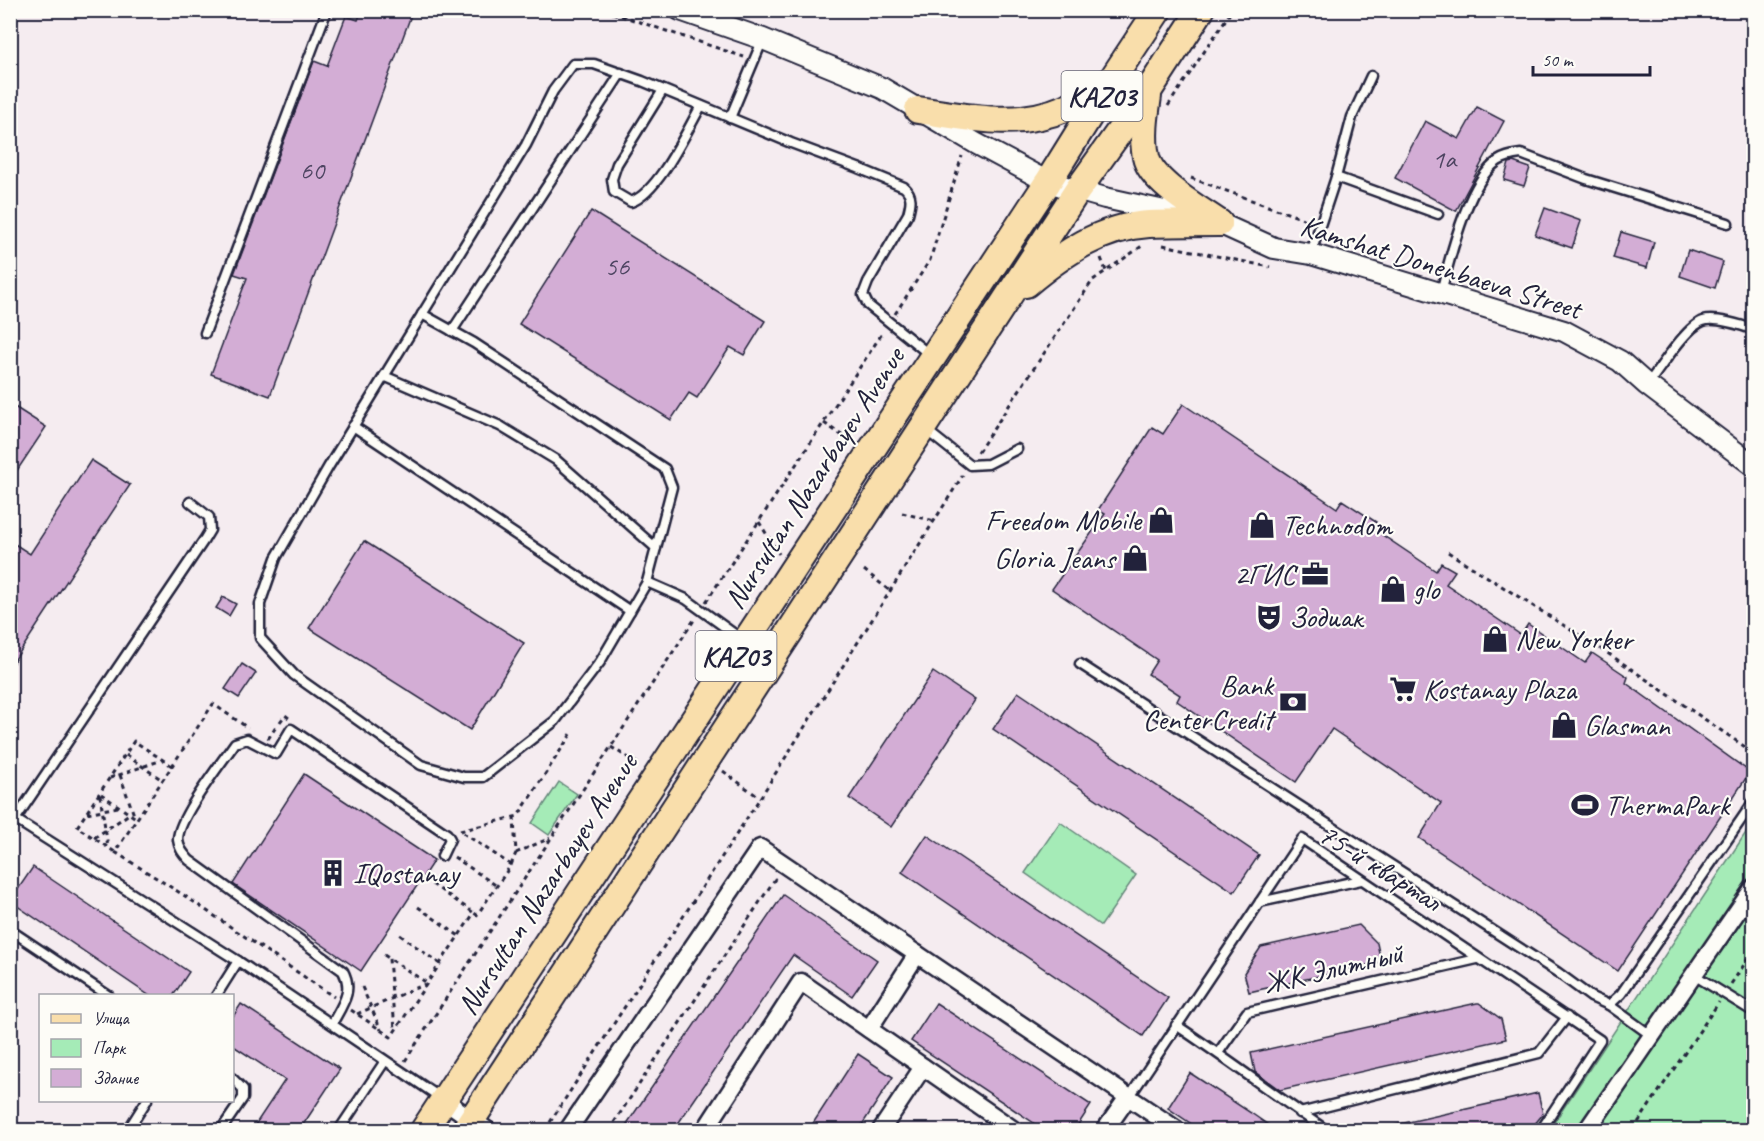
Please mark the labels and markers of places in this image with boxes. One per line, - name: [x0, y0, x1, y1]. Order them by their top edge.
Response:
- place label: Freedom Mobile: [985, 501, 1143, 539]
- shop icon: Freedom Mobile: [1146, 505, 1176, 535]
- place label: Technodom: [1282, 506, 1394, 544]
- shop icon: Technodom: [1247, 510, 1277, 540]
- place label: Gloria Jeans: [994, 539, 1118, 577]
- shop icon: Gloria Jeans: [1120, 543, 1150, 573]
- place label: 2ГИС: [1234, 555, 1299, 593]
- office icon: 2ГИС: [1300, 559, 1330, 589]
- place label: glo: [1413, 570, 1441, 608]
- shop icon: glo: [1378, 574, 1408, 604]
- place label: Зодиак: [1289, 598, 1365, 636]
- theatre icon: Зодиак: [1254, 602, 1284, 632]
- place label: New Yorker: [1515, 620, 1635, 658]
- shop icon: New Yorker: [1480, 624, 1510, 654]
- place label: Bank CenterCredit: [1143, 666, 1277, 738]
- place label: Kostanay Plaza: [1423, 670, 1578, 708]
- supermarket icon: Kostanay Plaza: [1388, 674, 1418, 704]
- bank icon: Bank CenterCredit: [1278, 687, 1308, 717]
- place label: Glasman: [1584, 706, 1671, 744]
- shop icon: Glasman: [1549, 710, 1579, 740]
- place label: ThermaPark: [1605, 786, 1731, 824]
- sports icon: ThermaPark: [1570, 790, 1600, 820]
- place label: IQostanay: [353, 854, 462, 892]
- building icon: IQostanay: [318, 858, 348, 888]

